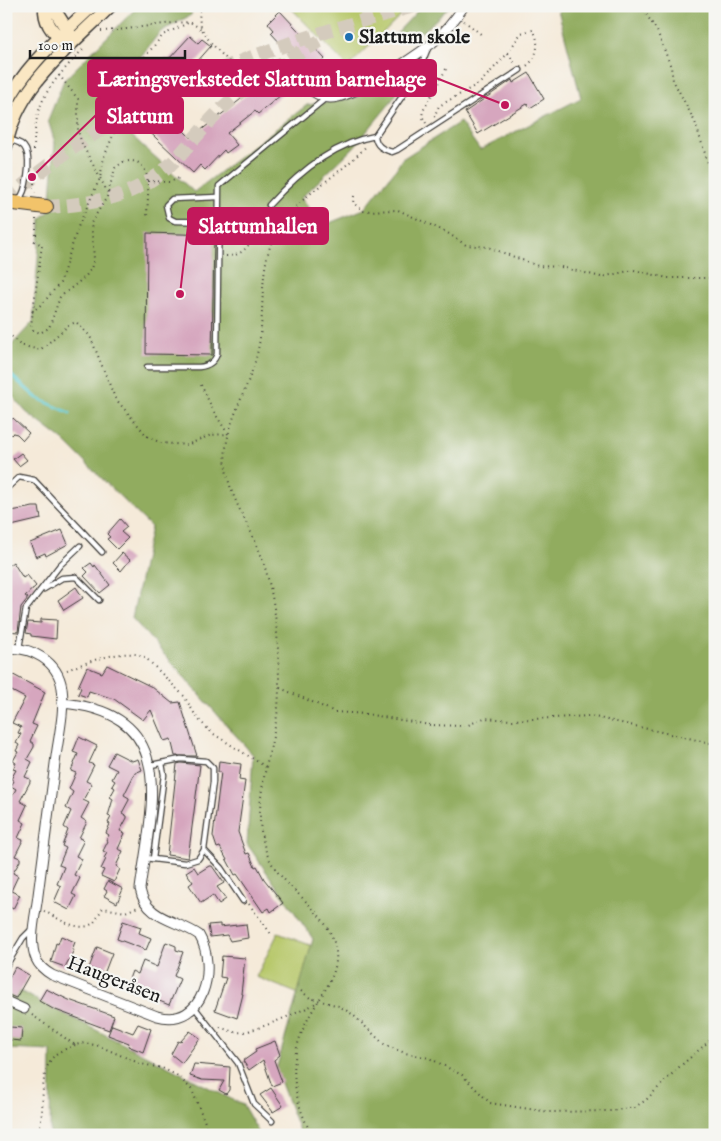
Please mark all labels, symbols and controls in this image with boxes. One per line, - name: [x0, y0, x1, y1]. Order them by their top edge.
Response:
- place label: Slattum skole: [359, 25, 471, 50]
- scale bar: [30, 28, 185, 60]
- marker: Slattum skole: [343, 31, 355, 43]
- text: 100 m: [38, 36, 74, 55]
- callout: Læringsverkstedet Slattum barnehage: [88, 60, 436, 96]
- text: Læringsverkstedet Slattum barnehage: [98, 67, 427, 94]
- callout: Slattum: [96, 97, 183, 133]
- text: Slattum: [106, 104, 174, 131]
- callout: Slattumhallen: [188, 208, 328, 244]
- text: Slattumhallen: [198, 214, 318, 241]
- street label: Haugeråsen: [63, 951, 165, 1010]

